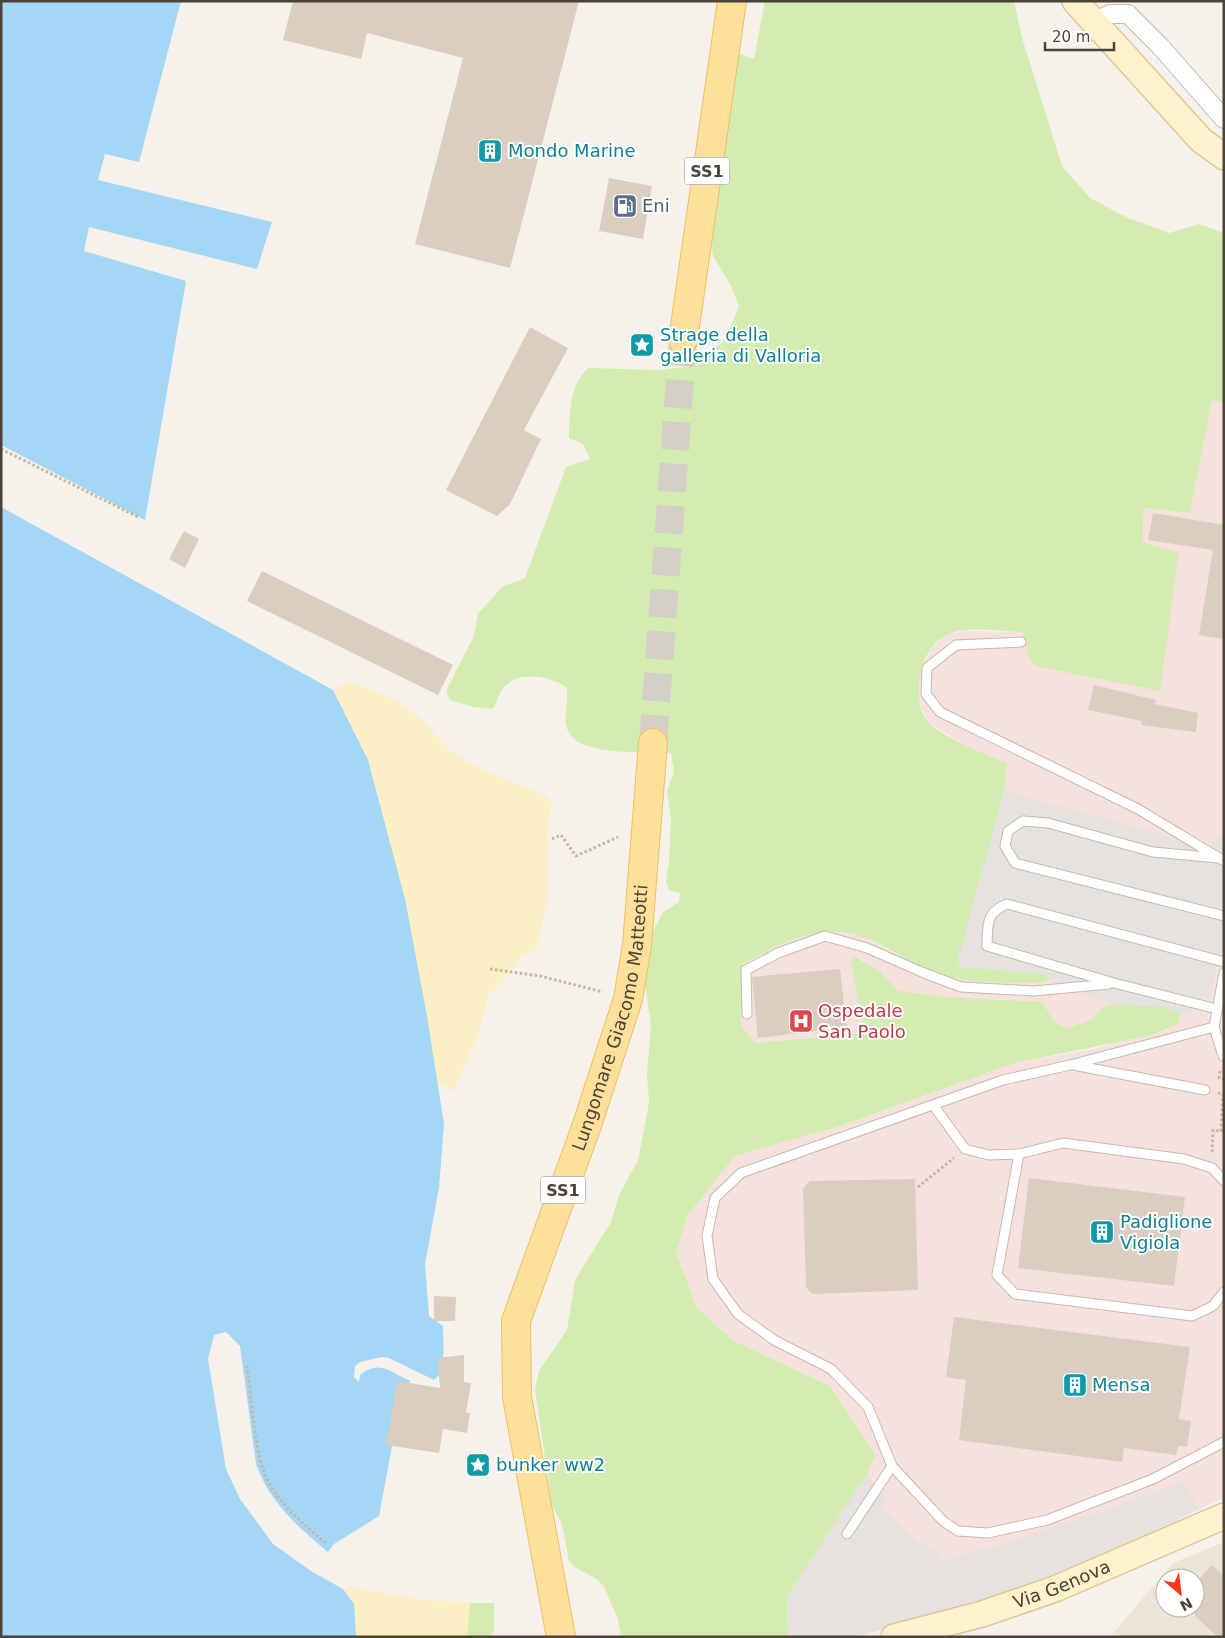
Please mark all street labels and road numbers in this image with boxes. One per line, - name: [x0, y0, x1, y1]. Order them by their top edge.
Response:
- road number: SS1: [684, 158, 730, 185]
- street label: Lungomare Giacomo Matteotti: [568, 884, 652, 1154]
- road number: SS1: [540, 1176, 586, 1204]
- street label: Via Genova: [1010, 1555, 1113, 1613]

